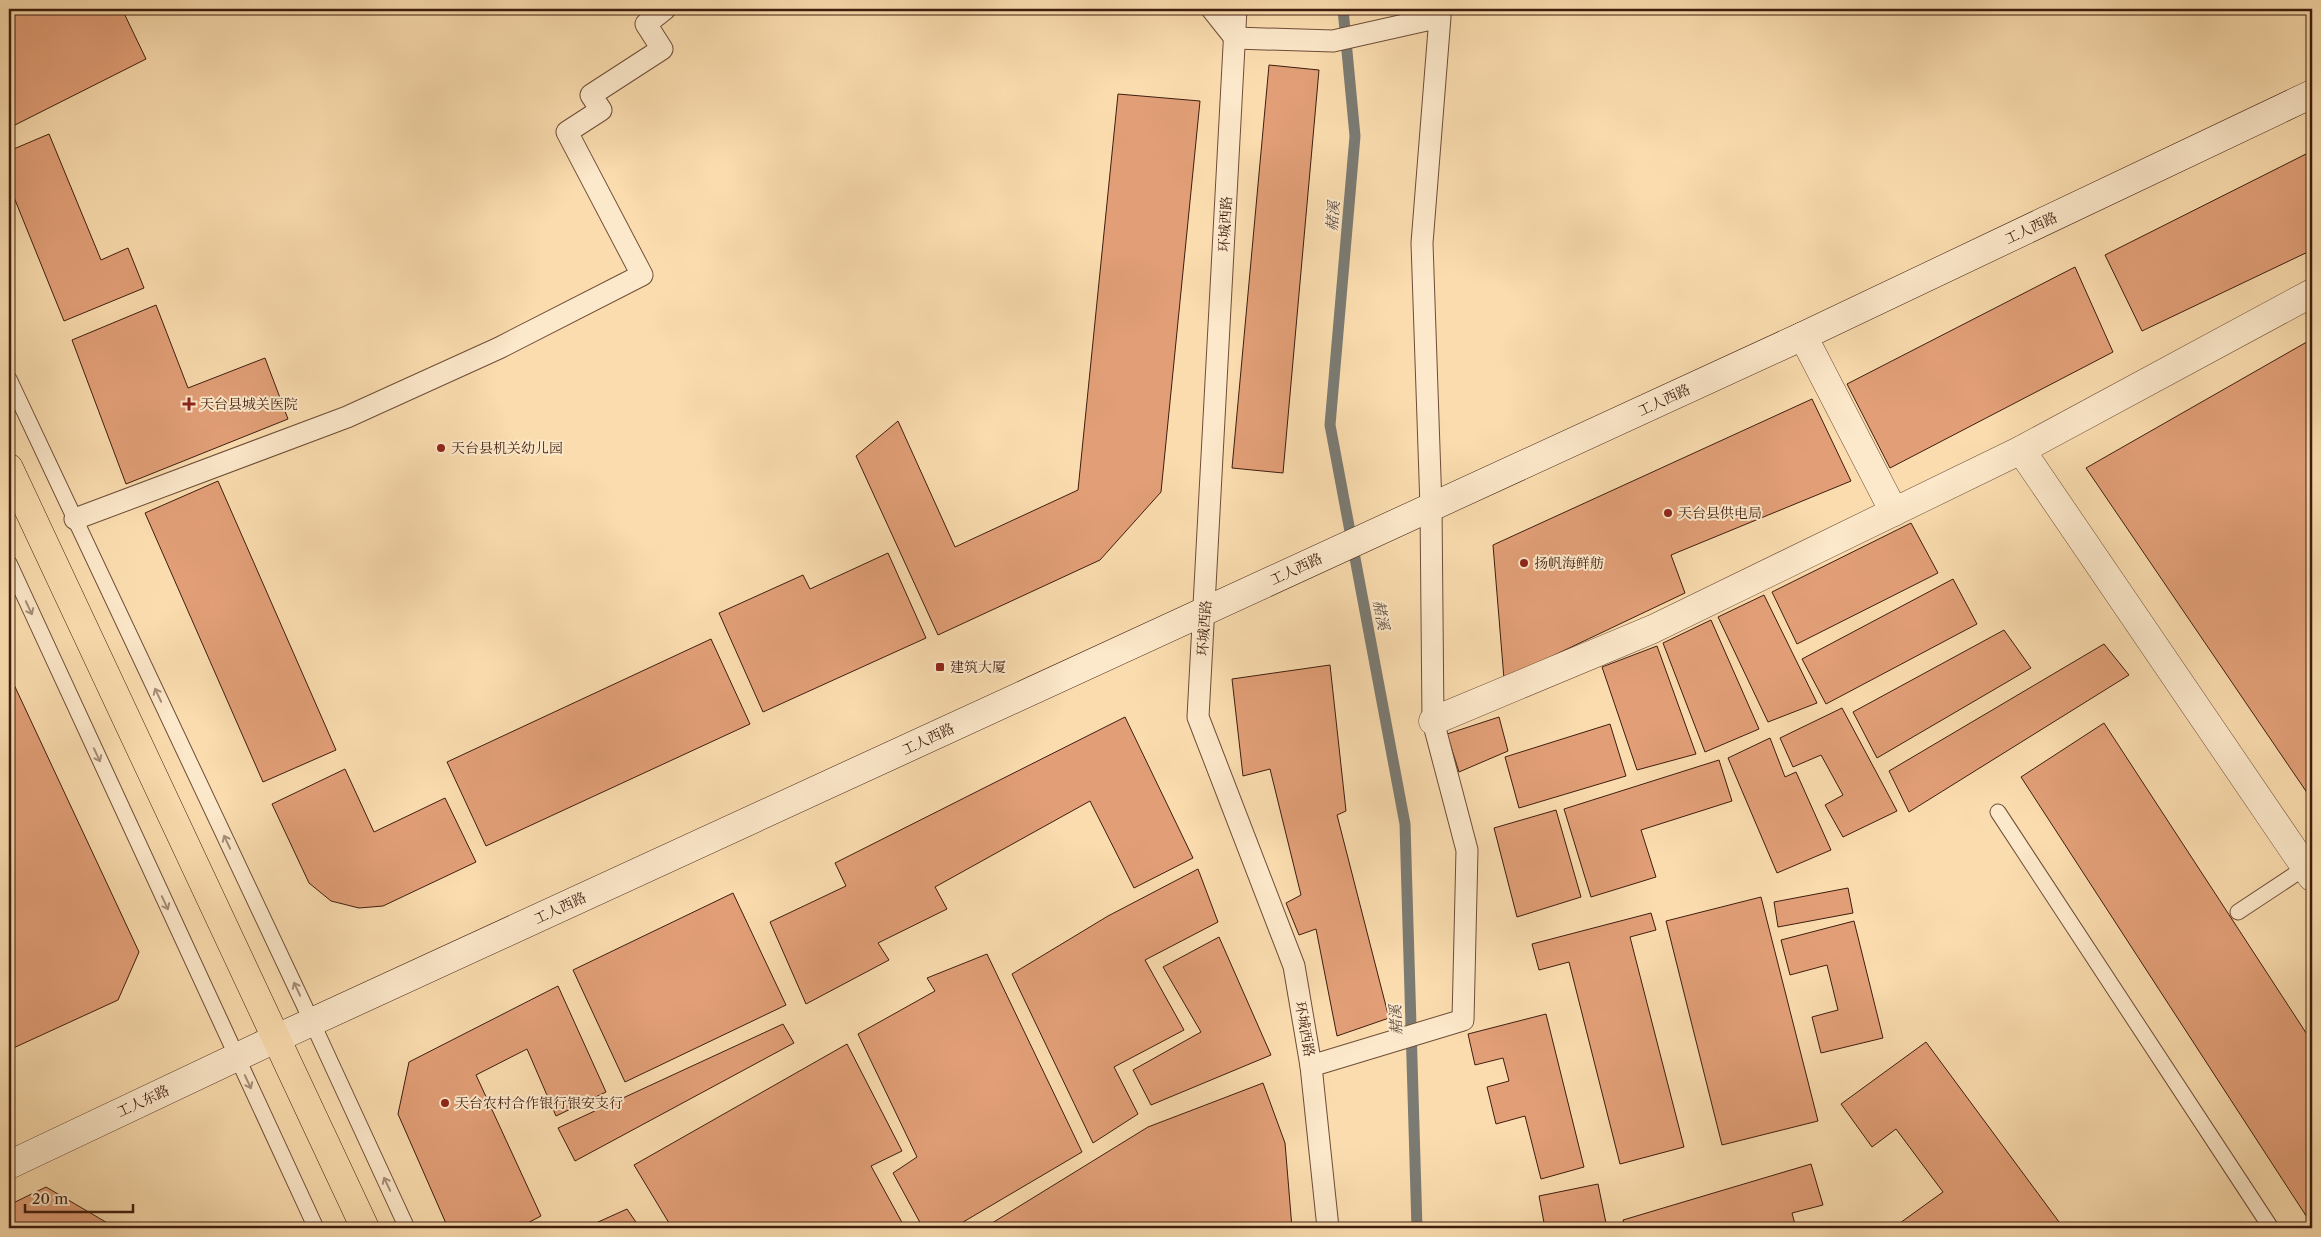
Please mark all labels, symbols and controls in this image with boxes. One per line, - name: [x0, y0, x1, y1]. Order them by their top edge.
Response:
- street label: 环城西路: [1215, 196, 1235, 252]
- water label: 赭溪: [1322, 198, 1343, 232]
- street label: 工人西路: [2002, 208, 2060, 248]
- street label: 工人西路: [1635, 380, 1693, 420]
- place label: 天台县城关医院: [200, 395, 298, 413]
- marker: 天台县城关医院: [182, 397, 196, 411]
- place label: 天台县机关幼儿园: [451, 439, 563, 457]
- marker: 天台县机关幼儿园: [435, 442, 447, 454]
- place label: 天台县供电局: [1678, 504, 1762, 522]
- marker: 天台县供电局: [1662, 507, 1674, 519]
- street label: 工人西路: [1267, 549, 1325, 589]
- place label: 扬帆海鲜舫: [1534, 554, 1604, 572]
- marker: 扬帆海鲜舫: [1518, 557, 1530, 569]
- water label: 赭溪: [1369, 598, 1394, 633]
- street label: 环城西路: [1193, 599, 1215, 657]
- one-way arrow: [25, 600, 34, 615]
- place label: 建筑大厦: [950, 658, 1006, 676]
- marker: 建筑大厦: [934, 661, 946, 673]
- one-way arrow: [153, 688, 162, 703]
- street label: 工人西路: [899, 719, 957, 759]
- one-way arrow: [93, 747, 102, 762]
- one-way arrow: [222, 835, 232, 850]
- street label: 工人西路: [531, 888, 589, 928]
- one-way arrow: [160, 895, 170, 910]
- one-way arrow: [291, 982, 301, 997]
- street label: 环城西路: [1291, 1000, 1319, 1058]
- water label: 赭溪: [1385, 1003, 1406, 1035]
- one-way arrow: [243, 1074, 253, 1089]
- street label: 工人东路: [114, 1081, 172, 1121]
- place label: 天台农村合作银行银安支行: [455, 1094, 623, 1112]
- marker: 天台农村合作银行银安支行: [439, 1097, 451, 1109]
- one-way arrow: [381, 1177, 391, 1192]
- scale bar: [25, 1182, 132, 1214]
- text: 20 m: [32, 1189, 68, 1208]

